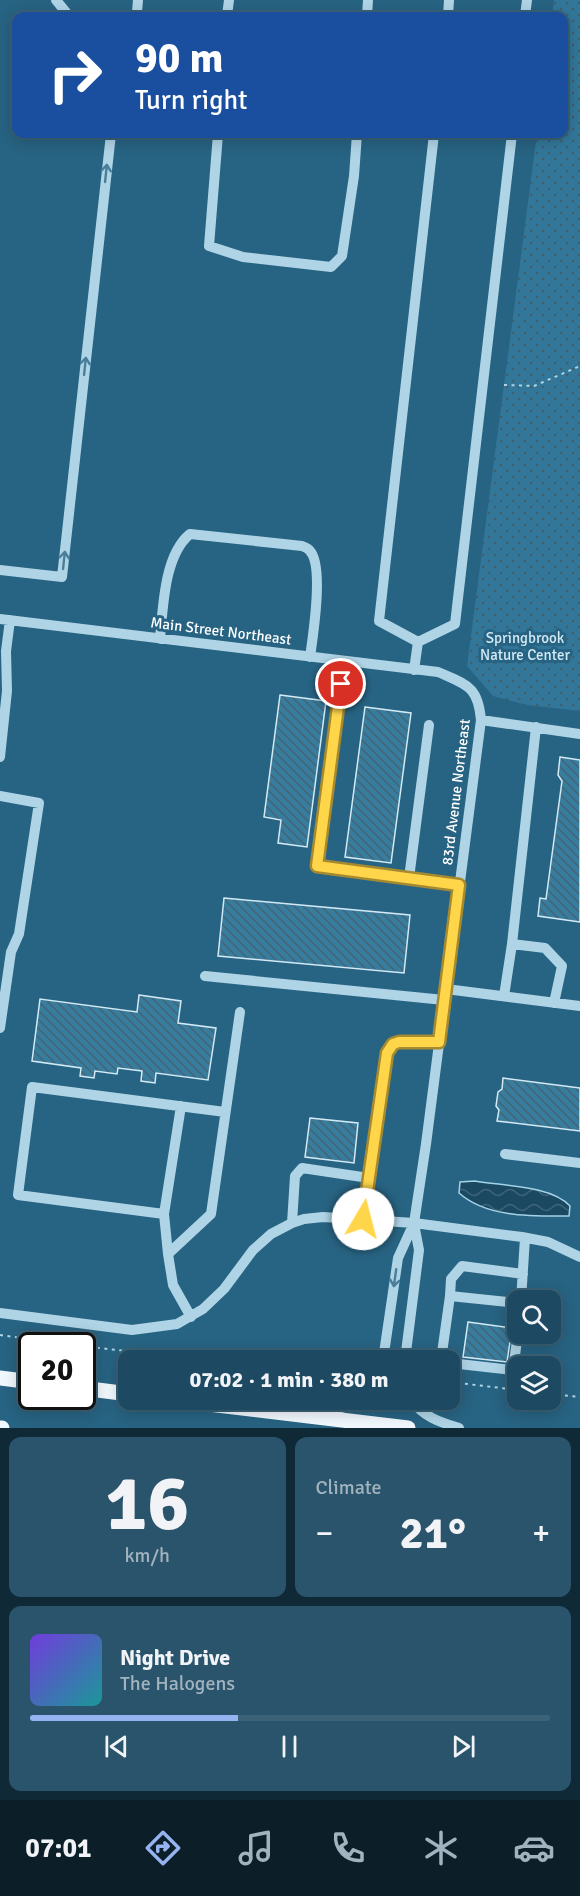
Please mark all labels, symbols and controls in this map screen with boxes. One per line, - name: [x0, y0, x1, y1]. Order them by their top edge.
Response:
- text: 90 m: [135, 33, 224, 84]
- icon: right: [36, 36, 114, 114]
- text: Turn right: [135, 84, 248, 117]
- one-way arrow: [101, 163, 112, 183]
- one-way arrow: [80, 357, 91, 377]
- one-way arrow: [59, 551, 70, 571]
- street label: Main Street Northeast: [150, 613, 292, 649]
- park label: Springbrook Nature Center: [480, 629, 570, 664]
- pin: [315, 658, 366, 709]
- icon: arrive: [324, 667, 357, 700]
- street label: 83rd Avenue Northeast: [438, 718, 474, 866]
- position arrow: [331, 1187, 395, 1251]
- one-way arrow: [390, 1268, 401, 1288]
- map controls: [507, 1290, 561, 1410]
- button: search: [507, 1290, 561, 1344]
- speed limit sign: 20: [18, 1332, 96, 1410]
- button: layers: [507, 1356, 561, 1410]
- text: 07:02 · 1 min · 380 m: [189, 1366, 389, 1393]
- text: 16: [105, 1456, 189, 1552]
- text: Climate: [316, 1475, 381, 1500]
- text: 21°: [399, 1506, 466, 1561]
- text: −: [316, 1513, 333, 1554]
- text: +: [532, 1513, 550, 1554]
- text: km/h: [125, 1543, 170, 1568]
- text: Night Drive: [120, 1644, 230, 1671]
- text: The Halogens: [120, 1671, 235, 1696]
- icon: previous: [100, 1730, 133, 1763]
- icon: pause: [273, 1730, 306, 1763]
- icon: next: [447, 1730, 480, 1763]
- icon: directions: [142, 1827, 184, 1869]
- icon: music: [235, 1827, 277, 1869]
- icon: phone: [327, 1827, 369, 1869]
- icon: climate: [420, 1827, 462, 1869]
- icon: car: [513, 1827, 555, 1869]
- text: 07:01: [25, 1832, 92, 1865]

